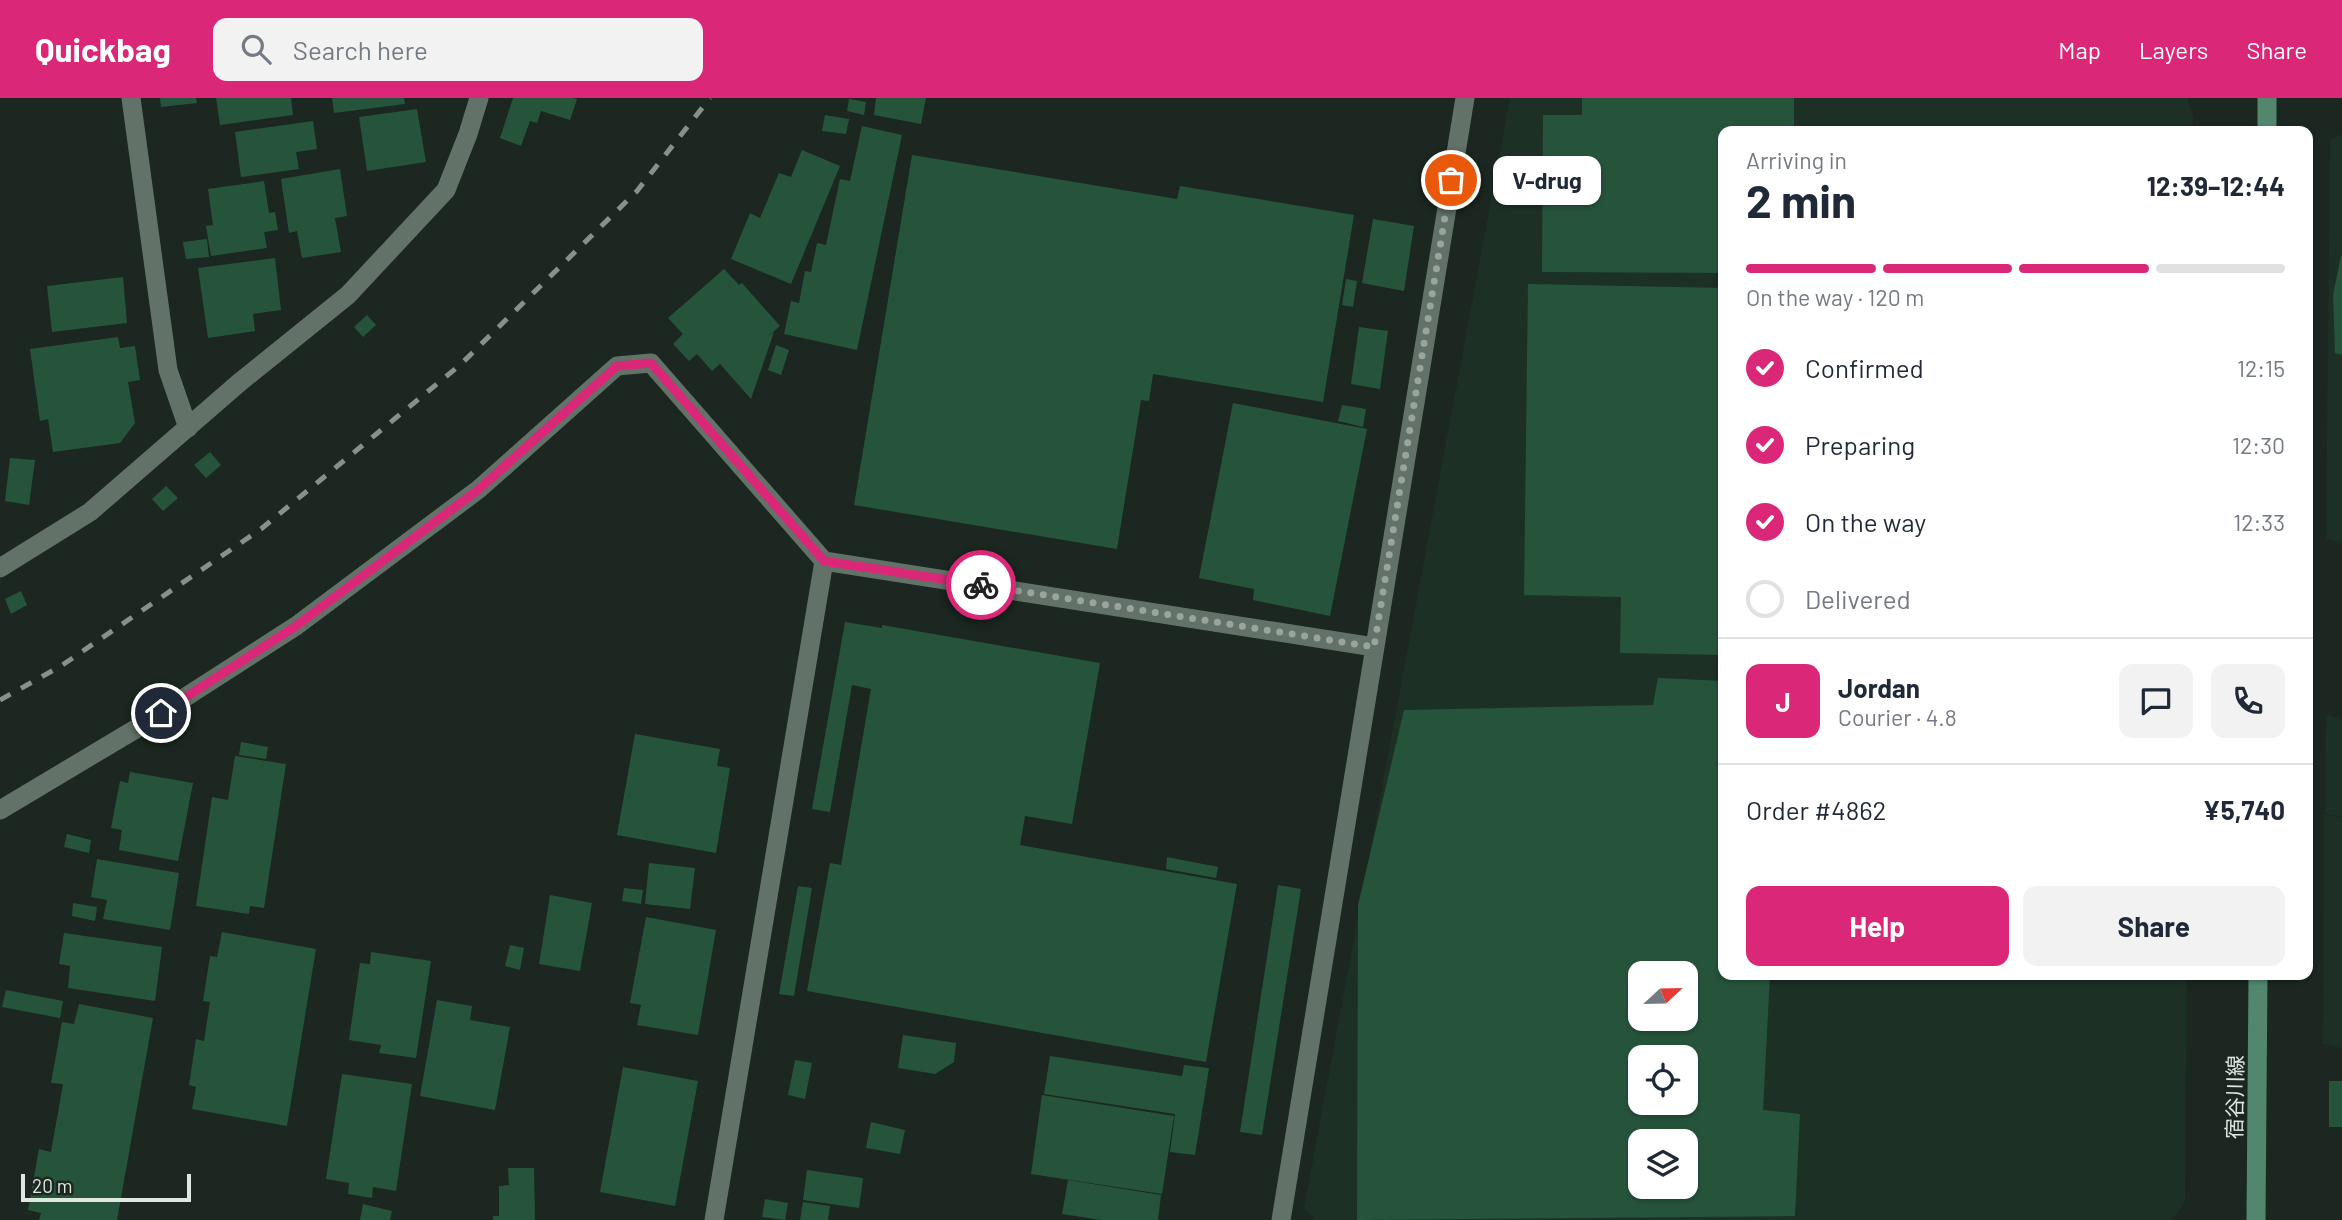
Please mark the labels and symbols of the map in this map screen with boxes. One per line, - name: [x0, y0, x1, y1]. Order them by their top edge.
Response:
- pin: [1421, 150, 1481, 210]
- callout: V-drug: [1493, 155, 1602, 204]
- courier: [946, 550, 1016, 620]
- pin: [131, 683, 191, 743]
- north arrow: [1628, 961, 1698, 1031]
- street label: 宿谷川線: [2221, 1055, 2247, 1139]
- scale bar: [21, 1171, 191, 1203]

